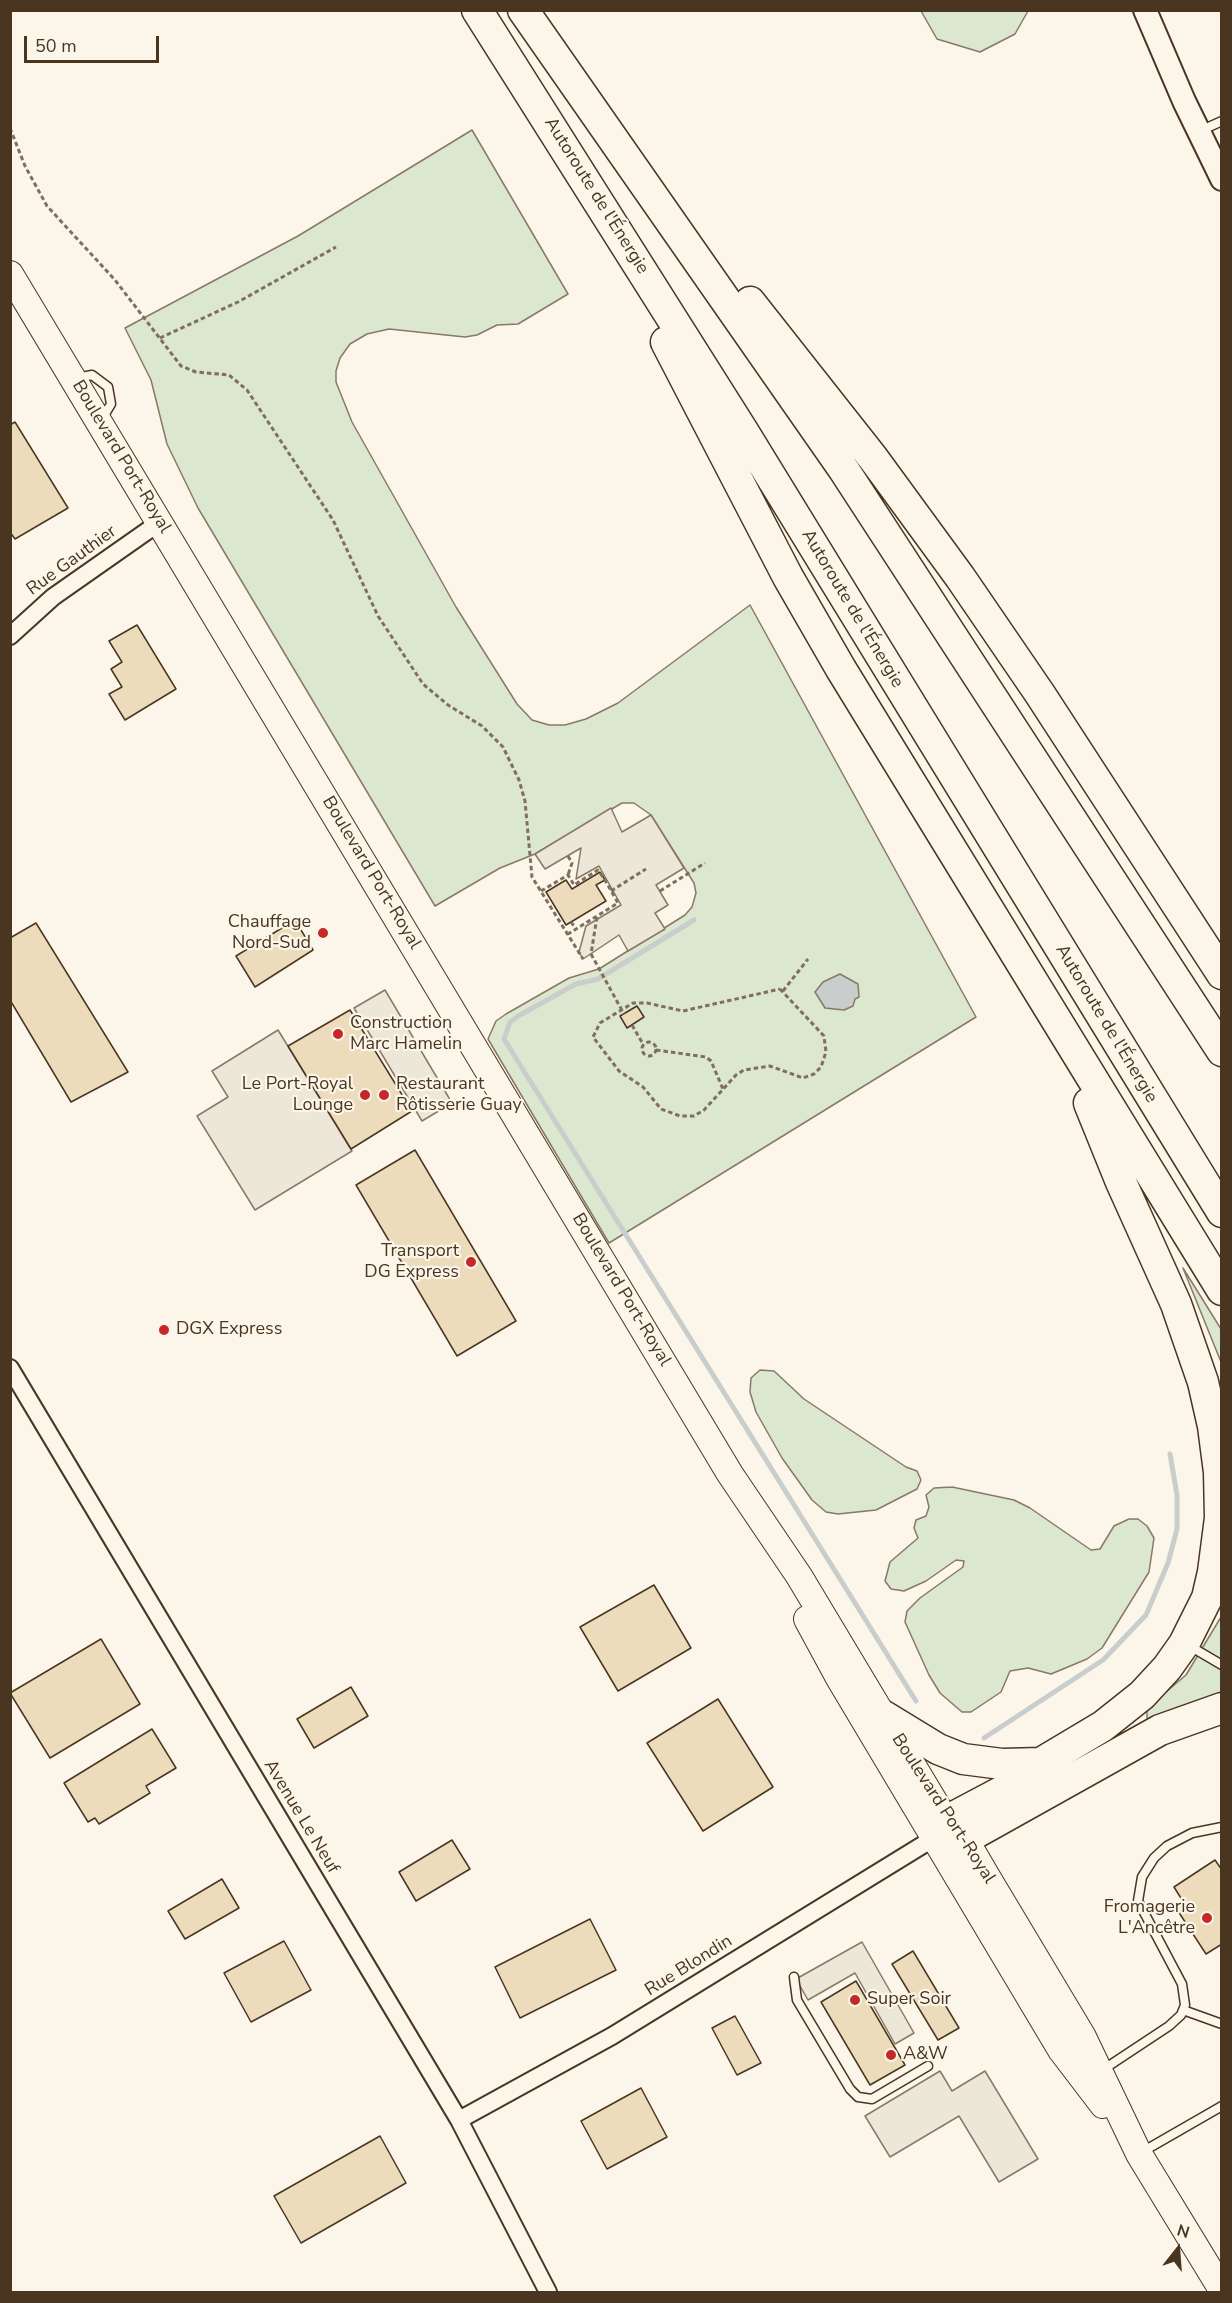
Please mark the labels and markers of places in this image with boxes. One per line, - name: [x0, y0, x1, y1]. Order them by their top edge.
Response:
- place label: Chauffage Nord-Sud: [228, 912, 311, 954]
- marker: Chauffage Nord-Sud: [316, 926, 330, 940]
- place label: Construction Marc Hamelin: [350, 1013, 462, 1056]
- marker: Construction Marc Hamelin: [331, 1027, 345, 1041]
- place label: Le Port-Royal Lounge: [242, 1074, 353, 1116]
- place label: Restaurant Rôtisserie Guay: [396, 1074, 522, 1116]
- marker: Le Port-Royal Lounge: [358, 1088, 372, 1102]
- marker: Restaurant Rôtisserie Guay: [377, 1088, 391, 1102]
- place label: Transport DG Express: [364, 1241, 459, 1284]
- marker: Transport DG Express: [464, 1255, 478, 1269]
- place label: DGX Express: [176, 1319, 282, 1341]
- marker: DGX Express: [157, 1323, 171, 1337]
- place label: Fromagerie L'Ancêtre: [1104, 1897, 1195, 1940]
- marker: Fromagerie L'Ancêtre: [1200, 1911, 1214, 1925]
- place label: Super Soir: [867, 1989, 951, 2011]
- marker: Super Soir: [848, 1993, 862, 2007]
- place label: A&W: [903, 2044, 948, 2066]
- marker: A&W: [884, 2048, 898, 2062]

